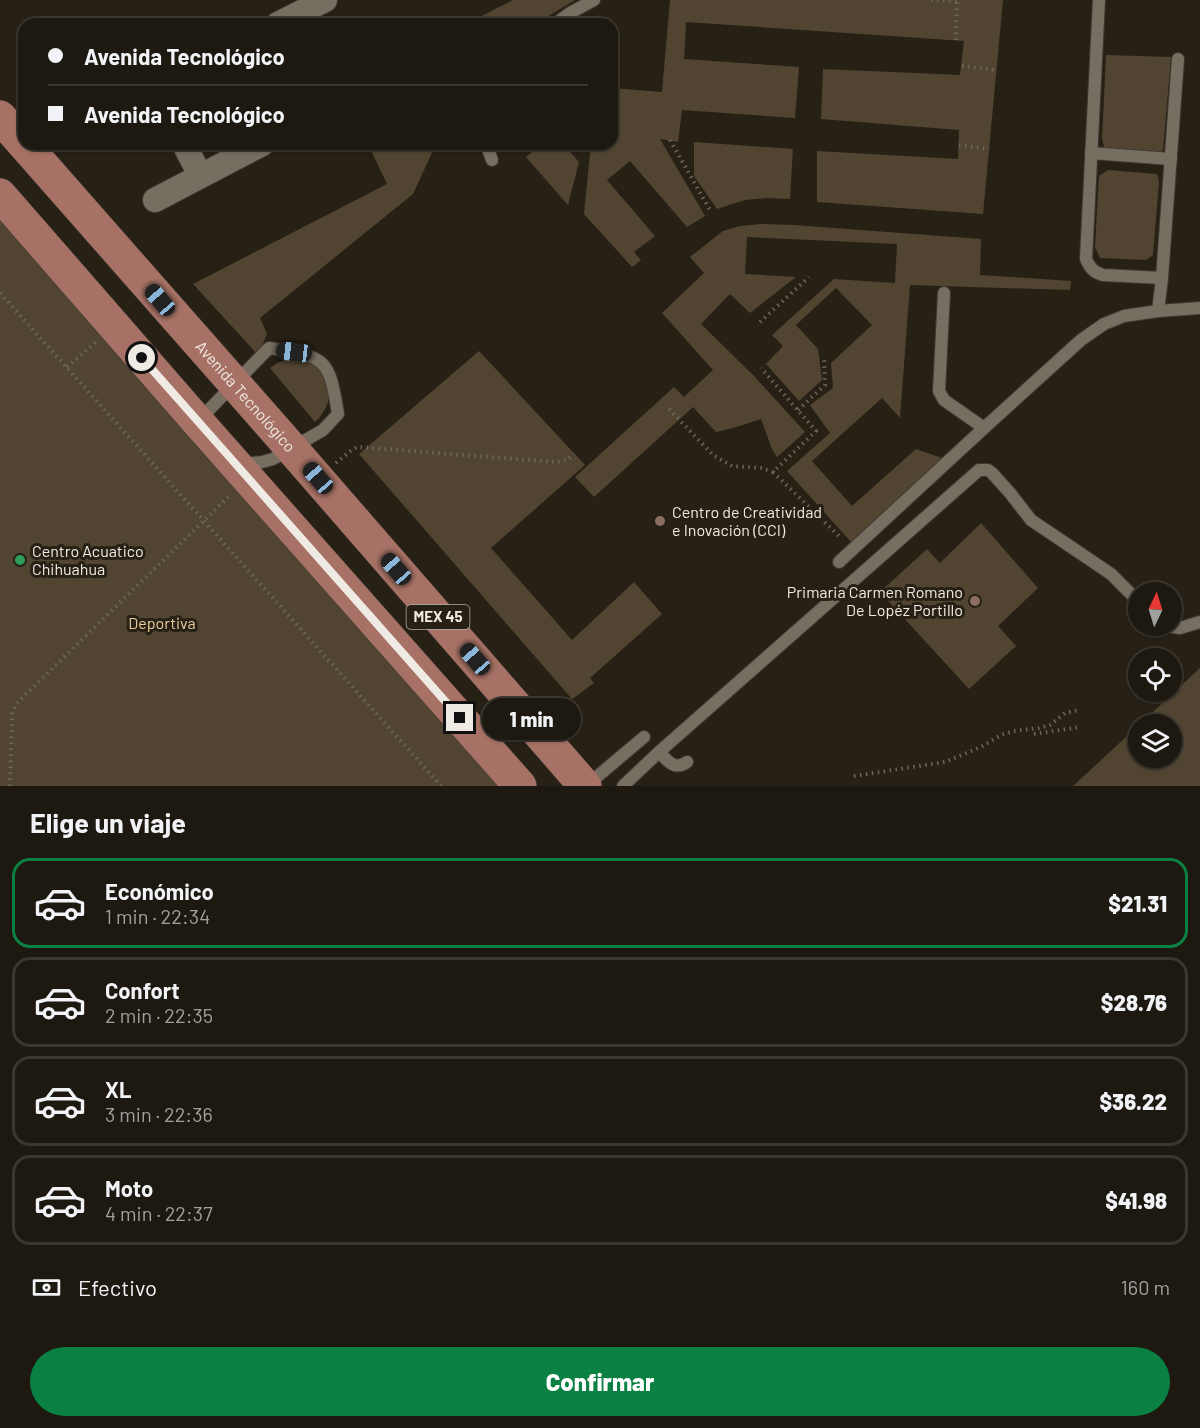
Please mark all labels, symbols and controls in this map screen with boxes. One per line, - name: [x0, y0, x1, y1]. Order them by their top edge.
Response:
- text: Avenida Tecnológico: [84, 43, 285, 69]
- text: Avenida Tecnológico: [84, 101, 285, 127]
- car: [141, 281, 179, 319]
- street label: Avenida Tecnológico: [192, 336, 300, 456]
- car: [275, 341, 313, 363]
- route start: [128, 344, 155, 371]
- car: [299, 459, 337, 497]
- place label: Centro de Creatividad e Inovación (CCI): [672, 502, 822, 539]
- marker: Centro de Creatividad e Inovación (CCI): [653, 514, 667, 528]
- place label: Centro Acuatico Chihuahua: [32, 541, 144, 578]
- car: [377, 550, 415, 588]
- marker: Centro Acuatico Chihuahua: [13, 553, 27, 567]
- place label: Primaria Carmen Romano De Lopéz Portillo: [787, 582, 963, 619]
- north arrow: [1128, 582, 1182, 636]
- map controls: [1128, 582, 1182, 768]
- marker: Primaria Carmen Romano De Lopéz Portillo: [968, 594, 982, 608]
- road number: MEX 45: [406, 605, 470, 629]
- park label: Deportiva: [128, 613, 196, 632]
- car: [456, 640, 494, 678]
- button: locate: [1128, 648, 1182, 702]
- callout: 1 min: [481, 697, 580, 739]
- route end: [446, 704, 473, 731]
- text: 1 min: [510, 707, 553, 731]
- button: layers: [1128, 714, 1182, 768]
- text: Elige un viaje: [30, 806, 186, 838]
- icon: car: [33, 876, 87, 930]
- text: Económico: [105, 878, 214, 904]
- text: $21.31: [1108, 890, 1167, 916]
- text: 1 min · 22:34: [105, 904, 210, 928]
- icon: car: [33, 975, 87, 1029]
- text: Confort: [105, 977, 180, 1003]
- text: $28.76: [1101, 989, 1167, 1015]
- text: 2 min · 22:35: [105, 1003, 213, 1027]
- icon: car: [33, 1074, 87, 1128]
- text: XL: [105, 1076, 131, 1102]
- text: $36.22: [1099, 1088, 1167, 1114]
- text: 3 min · 22:36: [105, 1102, 213, 1126]
- icon: car: [33, 1173, 87, 1227]
- text: Moto: [105, 1175, 153, 1201]
- text: $41.98: [1105, 1187, 1167, 1213]
- text: 4 min · 22:37: [105, 1201, 213, 1225]
- icon: cash: [30, 1271, 63, 1304]
- text: Efectivo: [78, 1274, 157, 1300]
- text: 160 m: [1121, 1275, 1170, 1299]
- button: Confirmar: [30, 1347, 1170, 1416]

